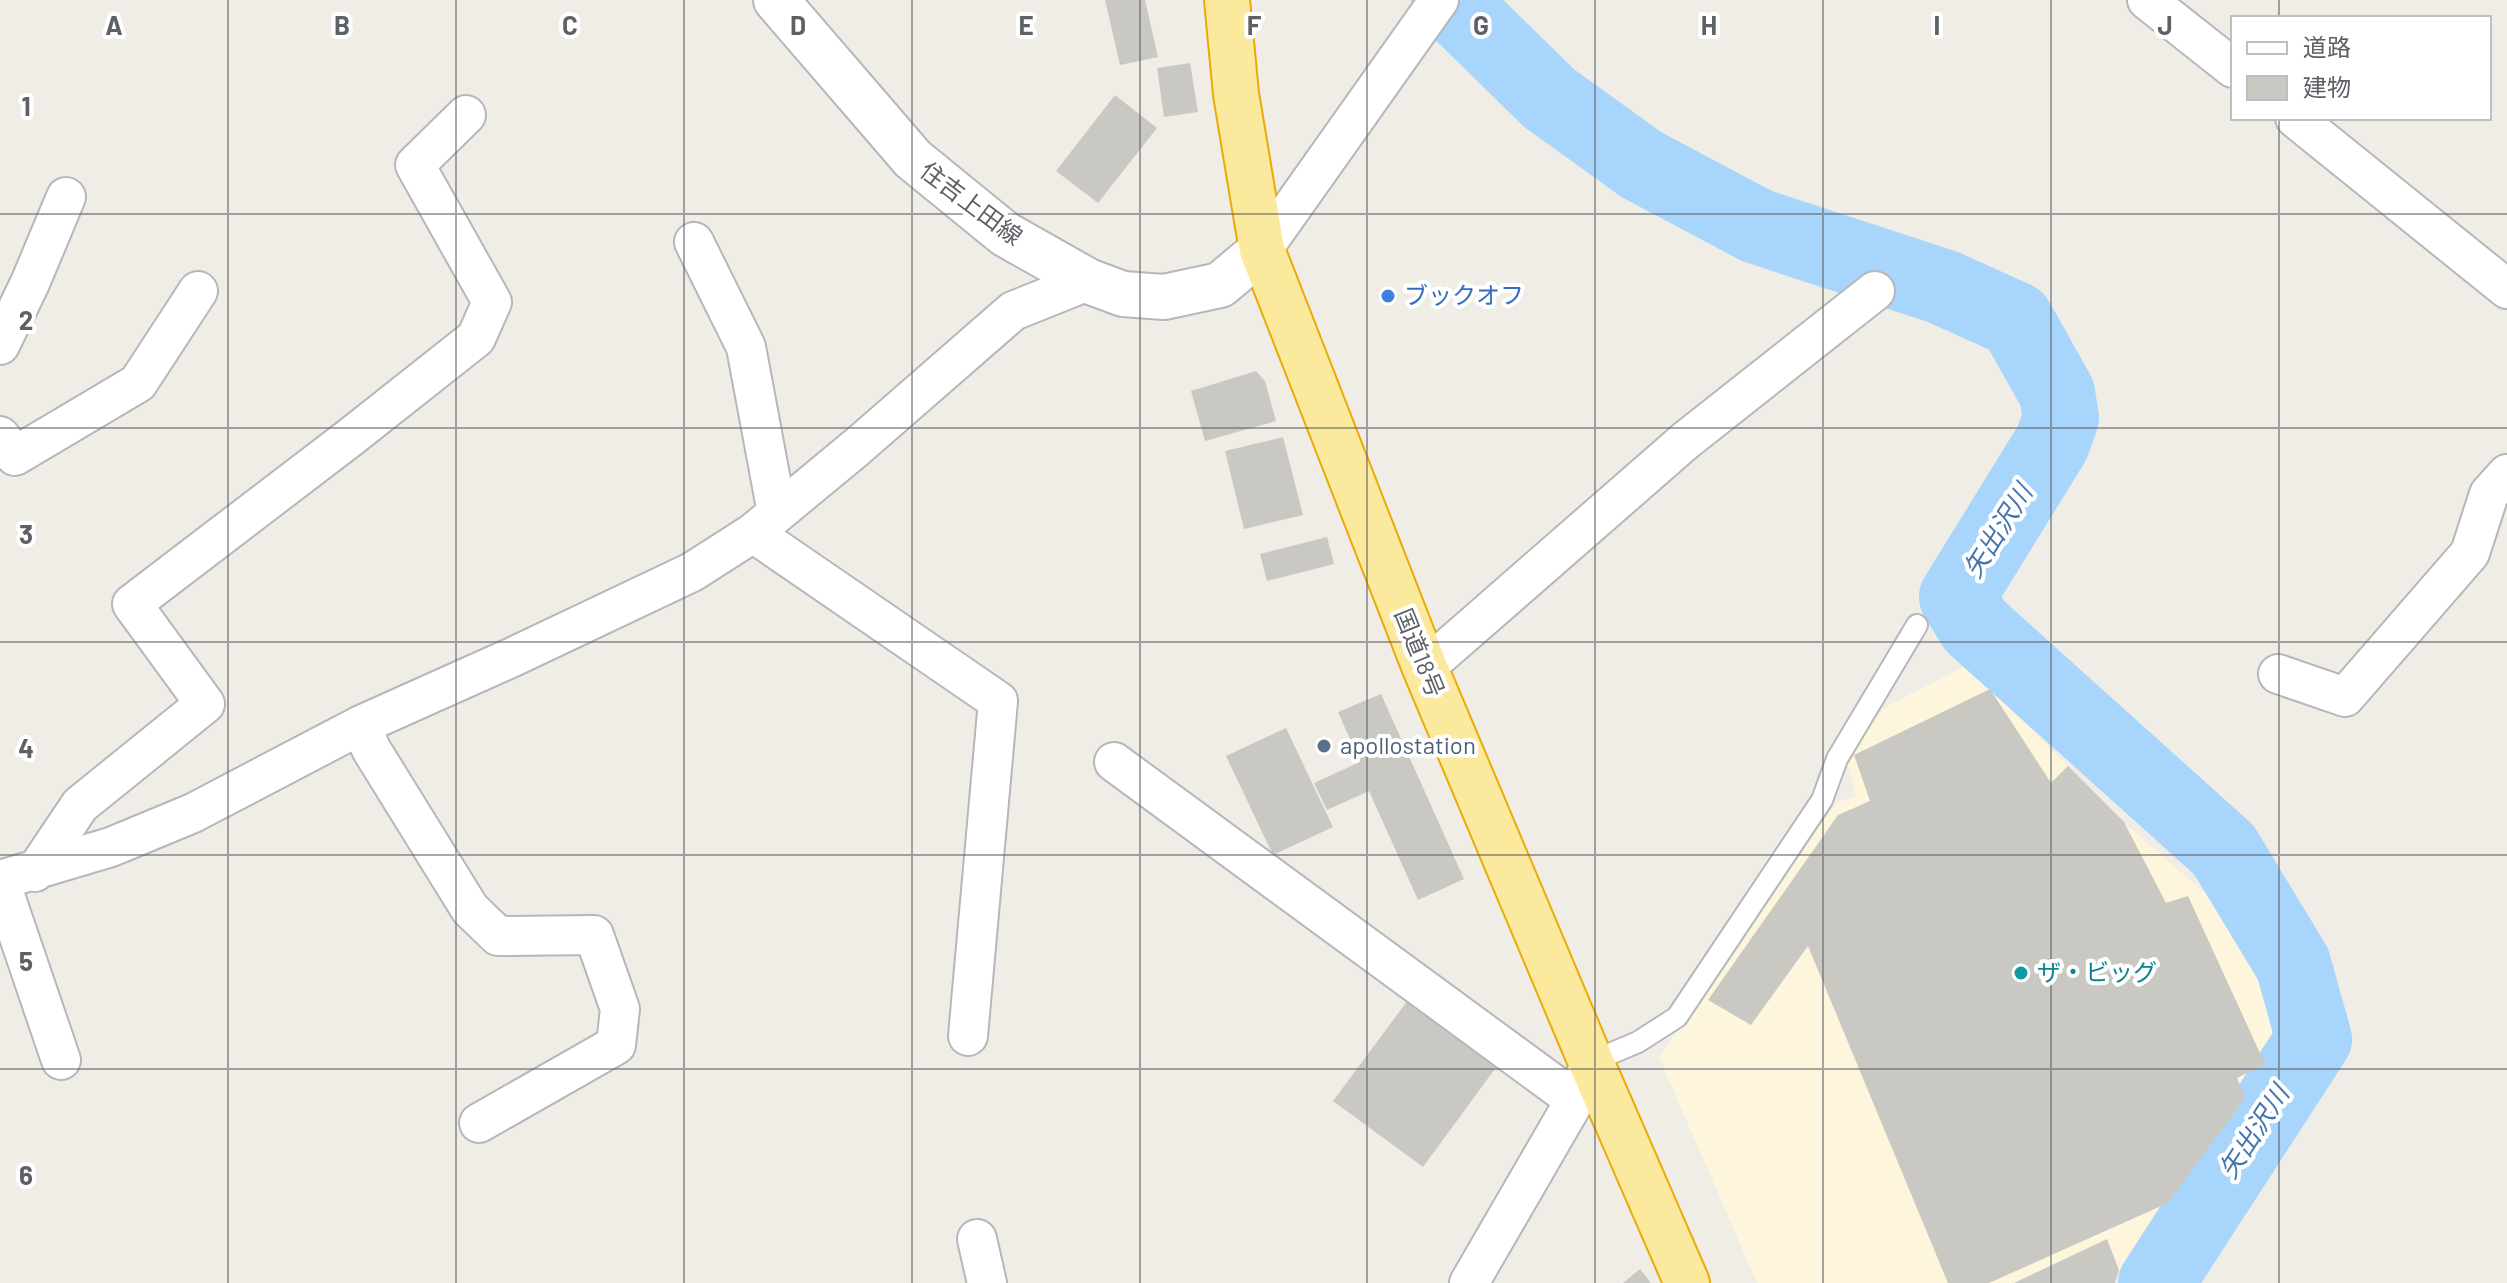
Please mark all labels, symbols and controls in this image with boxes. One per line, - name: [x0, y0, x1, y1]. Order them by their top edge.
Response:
- text: A: [105, 9, 123, 40]
- text: B: [334, 9, 350, 40]
- text: C: [562, 9, 578, 40]
- text: D: [790, 9, 806, 40]
- text: E: [1018, 9, 1034, 40]
- text: F: [1247, 9, 1262, 40]
- text: G: [1473, 9, 1489, 40]
- text: H: [1701, 9, 1717, 40]
- text: I: [1934, 9, 1940, 40]
- text: J: [2157, 9, 2173, 40]
- legend: [2231, 16, 2491, 120]
- text: 道路: [2303, 32, 2351, 61]
- text: 建物: [2303, 72, 2351, 101]
- text: 1: [21, 90, 31, 121]
- street label: 住吉上田線: [915, 155, 1029, 250]
- place label: ブックオフ: [1404, 280, 1524, 309]
- marker: ブックオフ: [1379, 287, 1397, 305]
- text: 2: [19, 304, 33, 335]
- water label: 矢出沢川: [1956, 475, 2039, 583]
- text: 3: [19, 518, 33, 549]
- street label: 国道18号: [1390, 604, 1451, 701]
- place label: apollostation: [1340, 730, 1476, 759]
- text: 4: [18, 732, 34, 763]
- marker: apollostation: [1315, 737, 1333, 755]
- text: 5: [19, 945, 33, 976]
- place label: ザ・ビッグ: [2037, 957, 2157, 986]
- marker: ザ・ビッグ: [2012, 964, 2030, 982]
- water label: 矢出沢川: [2211, 1077, 2296, 1183]
- text: 6: [19, 1159, 33, 1190]

